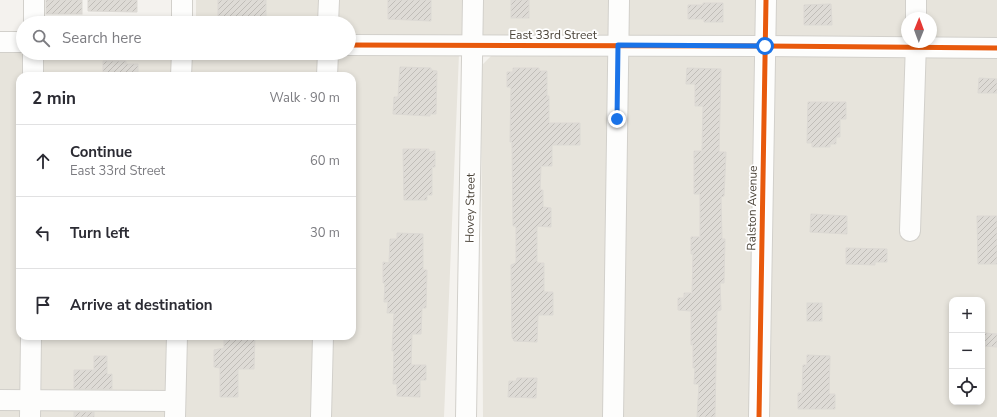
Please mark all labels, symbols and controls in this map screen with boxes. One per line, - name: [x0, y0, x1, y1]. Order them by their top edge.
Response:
- north arrow: [901, 12, 937, 48]
- search box: [16, 16, 356, 60]
- icon: search: [30, 27, 52, 49]
- street label: East 33rd Street: [509, 27, 598, 43]
- text: Search here: [62, 28, 142, 48]
- route start: [756, 37, 774, 55]
- text: 2 min: [32, 87, 76, 110]
- text: Walk · 90 m: [269, 89, 340, 107]
- route end: [608, 110, 626, 128]
- text: Continue: [70, 142, 132, 162]
- icon: ahead: [32, 150, 54, 172]
- text: 60 m: [310, 152, 340, 170]
- text: East 33rd Street: [70, 162, 165, 180]
- street label: Ralston Avenue: [743, 165, 761, 251]
- street label: Hovey Street: [461, 172, 479, 243]
- icon: left: [32, 222, 54, 244]
- text: Turn left: [70, 223, 129, 243]
- text: 30 m: [310, 224, 340, 242]
- icon: arrive: [32, 294, 54, 316]
- text: Arrive at destination: [70, 295, 213, 315]
- map controls: [949, 297, 985, 405]
- button: +: [949, 297, 985, 333]
- button: −: [949, 333, 985, 369]
- button: locate: [949, 369, 985, 405]

